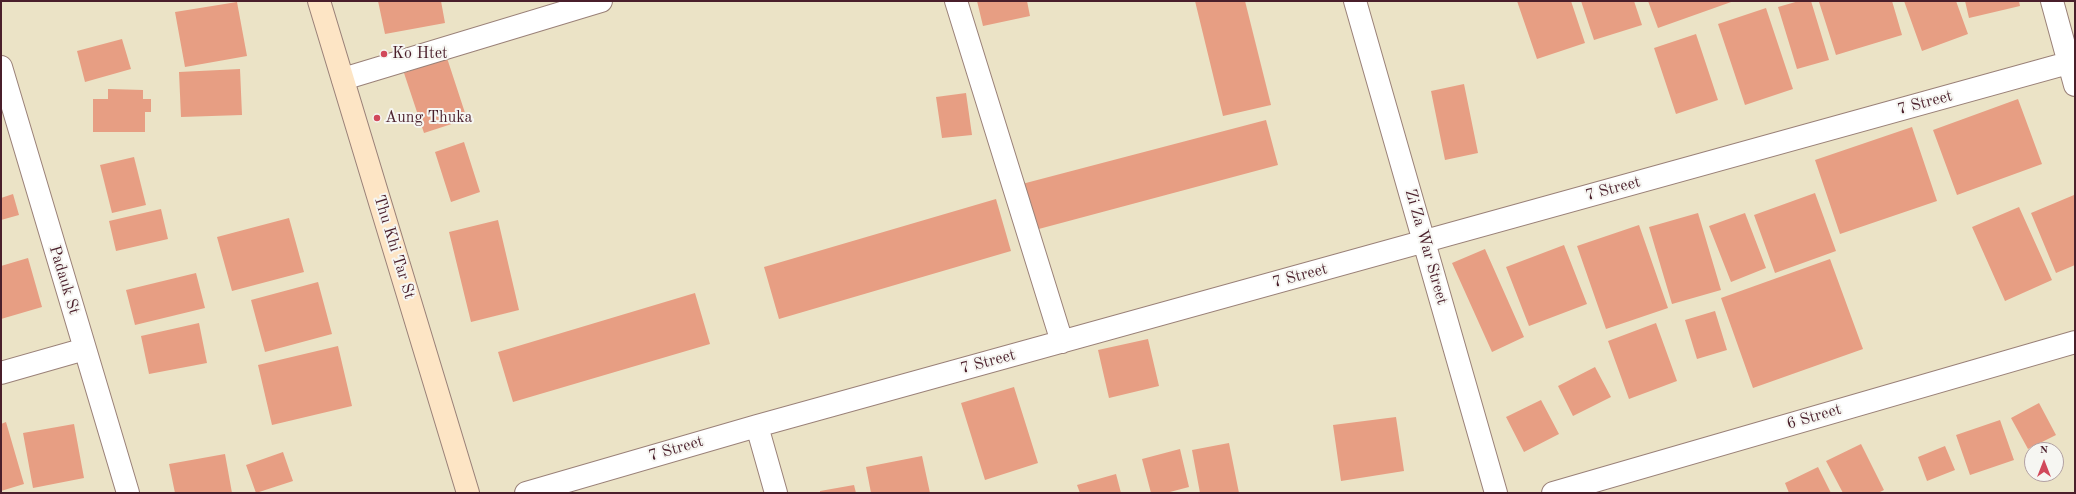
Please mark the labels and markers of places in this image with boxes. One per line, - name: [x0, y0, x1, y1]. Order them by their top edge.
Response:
- place label: Ko Htet: [392, 44, 448, 64]
- marker: Ko Htet: [379, 49, 389, 59]
- place label: Aung Thuka: [385, 108, 472, 128]
- marker: Aung Thuka: [372, 113, 382, 123]

